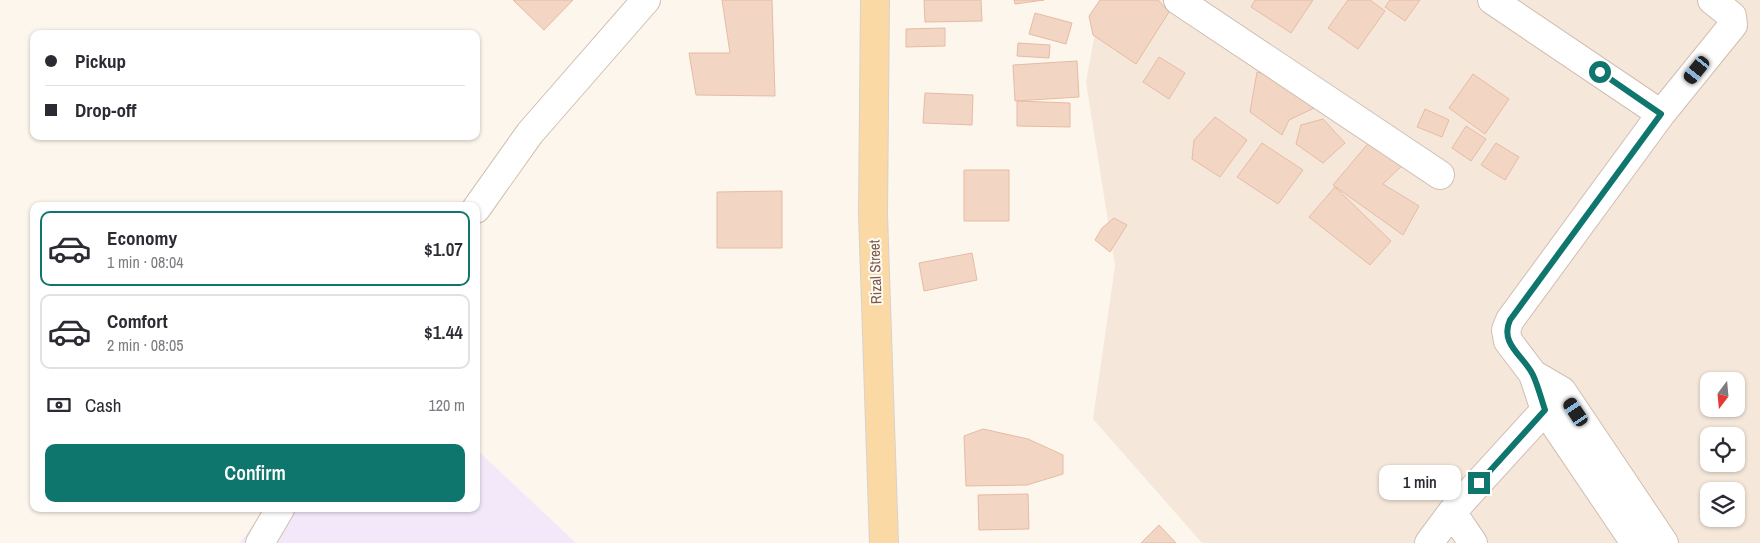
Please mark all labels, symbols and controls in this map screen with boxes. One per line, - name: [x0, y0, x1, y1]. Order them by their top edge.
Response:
- text: Pickup: [75, 48, 126, 74]
- car: [1681, 54, 1712, 86]
- route start: [1589, 61, 1611, 83]
- text: Drop-off: [75, 97, 136, 123]
- text: Economy: [107, 225, 177, 251]
- icon: car: [47, 226, 92, 271]
- text: $1.07: [424, 236, 463, 262]
- street label: Rizal Street: [863, 239, 887, 304]
- text: 1 min · 08:04: [107, 251, 184, 273]
- text: Comfort: [107, 308, 168, 334]
- icon: car: [47, 309, 92, 354]
- text: $1.44: [424, 319, 463, 345]
- text: 2 min · 08:05: [107, 334, 184, 356]
- north arrow: [1700, 372, 1745, 418]
- map controls: [1700, 372, 1745, 527]
- icon: cash: [45, 391, 73, 419]
- text: Cash: [85, 392, 121, 418]
- text: 120 m: [429, 394, 465, 416]
- car: [1561, 395, 1590, 429]
- button: locate: [1700, 427, 1745, 472]
- button: Confirm: [45, 444, 465, 502]
- callout: 1 min: [1379, 466, 1462, 500]
- text: 1 min: [1403, 471, 1437, 493]
- route end: [1468, 472, 1490, 494]
- button: layers: [1700, 482, 1745, 527]

